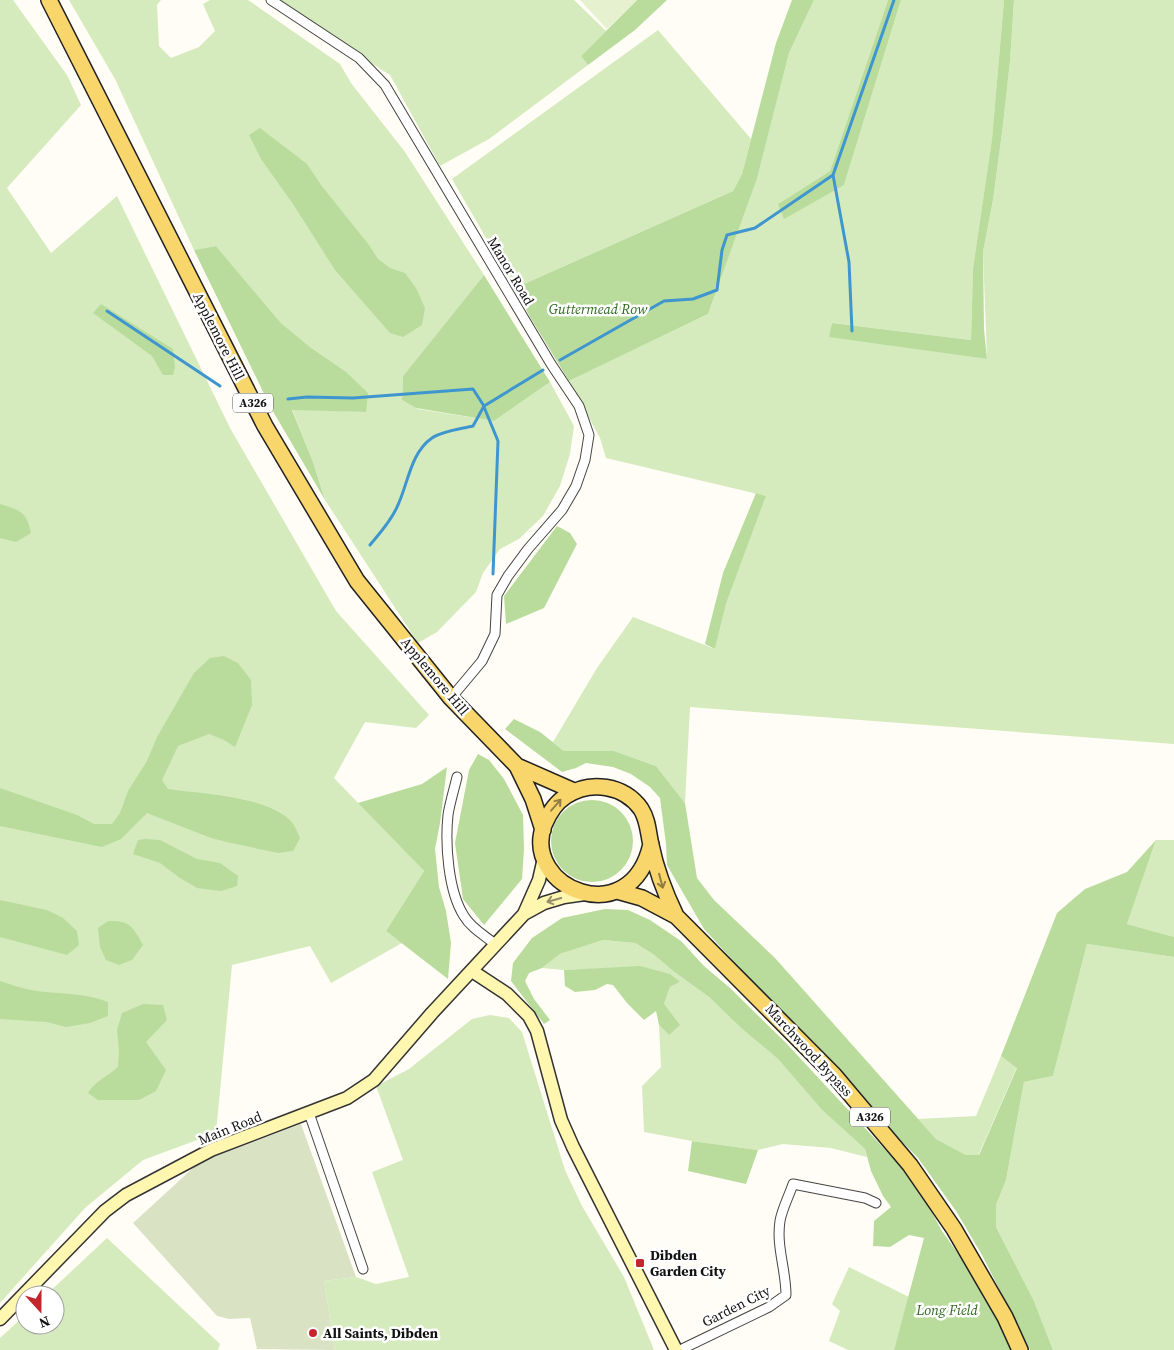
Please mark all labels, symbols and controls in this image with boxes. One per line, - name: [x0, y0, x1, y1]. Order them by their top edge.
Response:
- street label: Manor Road: [483, 233, 539, 309]
- street label: Applemore Hill: [188, 289, 250, 383]
- park label: Guttermead Row: [549, 299, 648, 319]
- road number: A326: [233, 393, 273, 412]
- street label: Applemore Hill: [396, 633, 474, 719]
- one-way arrow: [550, 799, 562, 812]
- one-way arrow: [656, 873, 666, 889]
- one-way arrow: [546, 896, 562, 906]
- street label: Marchwood Bypass: [761, 999, 857, 1101]
- street label: Main Road: [195, 1106, 265, 1150]
- road number: A326: [850, 1108, 890, 1126]
- place label: Dibden Garden City: [650, 1245, 726, 1281]
- marker: Dibden Garden City: [634, 1257, 646, 1269]
- street label: Garden City: [699, 1280, 774, 1332]
- north arrow: [15, 1285, 65, 1335]
- park label: Long Field: [915, 1300, 978, 1320]
- text: N: [36, 1311, 53, 1333]
- place label: All Saints, Dibden: [323, 1323, 439, 1343]
- marker: All Saints, Dibden: [307, 1327, 319, 1339]

